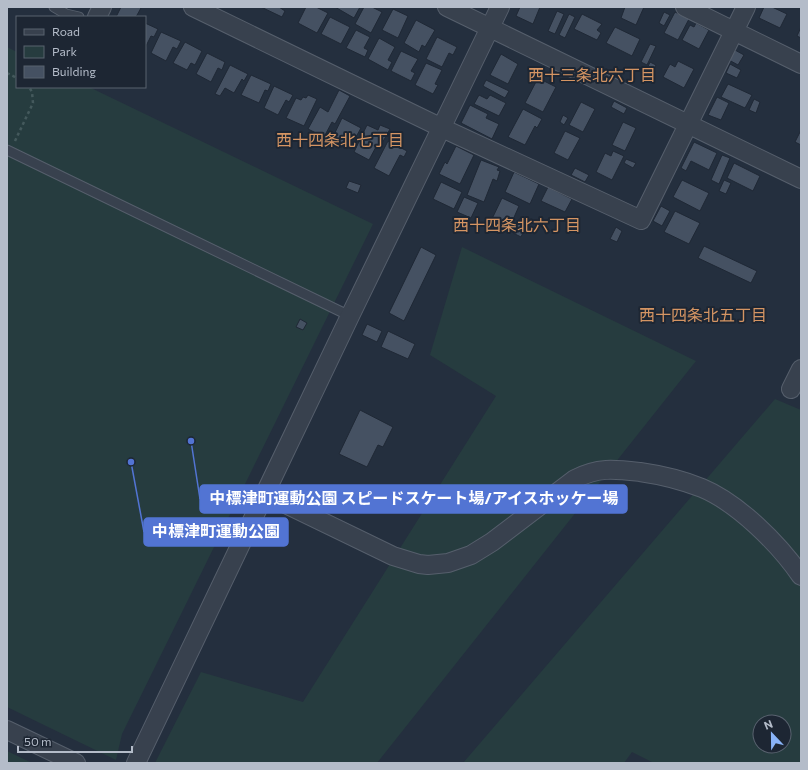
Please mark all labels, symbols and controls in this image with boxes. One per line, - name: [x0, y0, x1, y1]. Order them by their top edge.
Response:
- legend: [16, 16, 146, 88]
- text: Road: [52, 24, 80, 38]
- text: Park: [52, 44, 78, 58]
- text: Building: [52, 64, 96, 78]
- district label: 西十三条北六丁目: [528, 65, 656, 84]
- district label: 西十四条北七丁目: [276, 130, 404, 149]
- district label: 西十四条北六丁目: [453, 215, 581, 234]
- district label: 西十四条北五丁目: [639, 305, 767, 324]
- callout: 中標津町運動公園 スピードスケート場/アイスホッケー場: [200, 485, 627, 513]
- text: 中標津町運動公園 スピードスケート場/アイスホッケー場: [209, 488, 619, 507]
- callout: 中標津町運動公園: [144, 518, 288, 546]
- text: 中標津町運動公園: [152, 521, 280, 540]
- north arrow: [752, 714, 792, 754]
- text: N: [762, 717, 774, 732]
- scale bar: [18, 728, 132, 754]
- text: 50 m: [24, 734, 52, 748]

